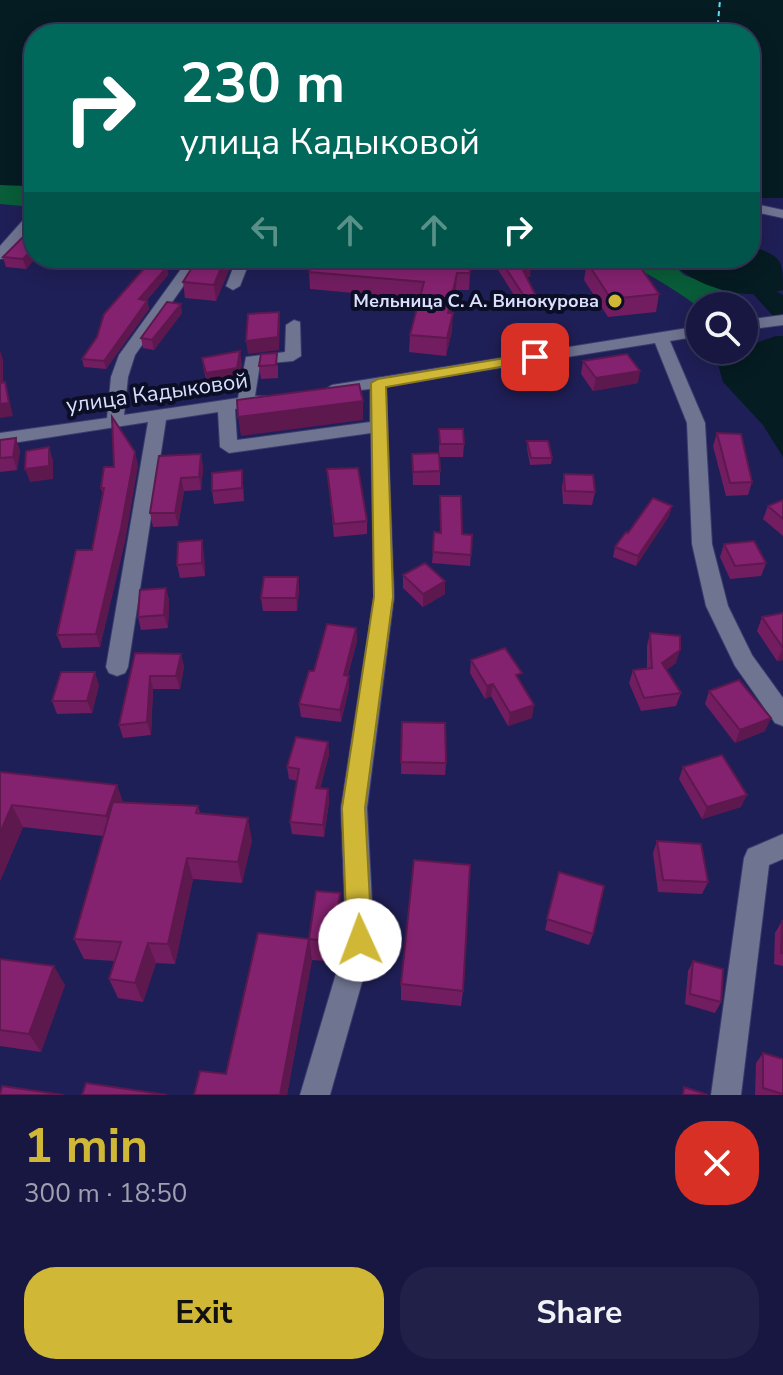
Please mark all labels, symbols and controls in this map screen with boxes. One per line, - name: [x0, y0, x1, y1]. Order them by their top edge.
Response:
- text: 230 m: [180, 45, 345, 122]
- icon: right: [48, 56, 152, 160]
- text: улица Кадыковой: [180, 118, 480, 167]
- icon: left: [244, 208, 288, 252]
- icon: ahead: [328, 208, 372, 252]
- icon: ahead: [412, 208, 456, 252]
- icon: right: [496, 208, 540, 252]
- place label: Мельница С. А. Винокурова: [353, 289, 599, 313]
- marker: Мельница С. А. Винокурова: [606, 292, 624, 310]
- map controls: [686, 292, 758, 364]
- button: search: [686, 292, 758, 364]
- pin: [501, 323, 569, 391]
- icon: arrive: [513, 335, 557, 379]
- street label: улица Кадыковой: [64, 365, 250, 421]
- position arrow: [318, 898, 402, 982]
- text: 1 min: [24, 1113, 148, 1179]
- button: close: [675, 1121, 759, 1205]
- text: 300 m · 18:50: [24, 1176, 187, 1211]
- button: Exit: [24, 1267, 384, 1359]
- button: Share: [400, 1267, 759, 1359]

